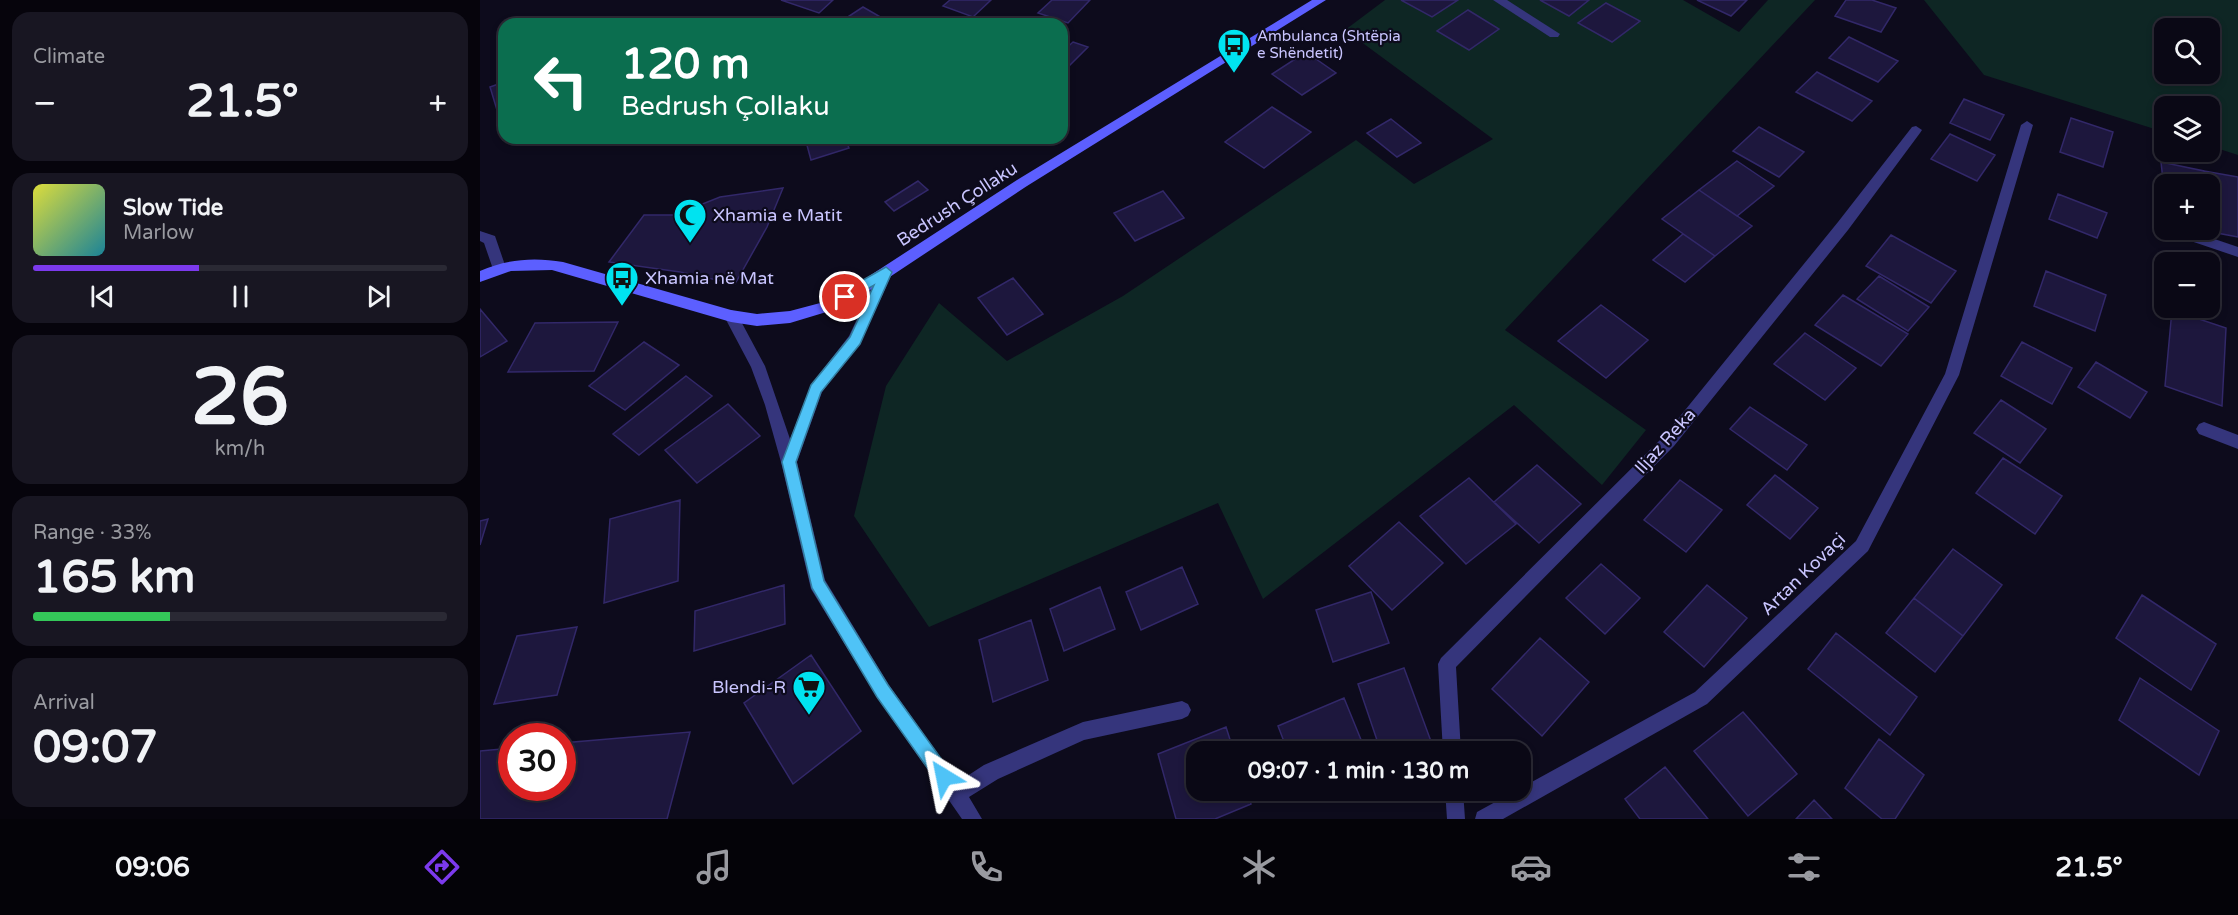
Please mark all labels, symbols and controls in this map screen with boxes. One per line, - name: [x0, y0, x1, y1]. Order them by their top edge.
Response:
- map controls: [2154, 18, 2220, 318]
- button: search: [2154, 18, 2220, 84]
- bus stop icon: Ambulanca (Shtëpia e Shëndetit): [1216, 27, 1252, 74]
- place label: Ambulanca (Shtëpia e Shëndetit): [1257, 27, 1401, 62]
- text: 120 m: [621, 39, 750, 90]
- icon: left: [522, 42, 600, 120]
- text: Climate: [33, 45, 105, 69]
- text: 21.5°: [186, 75, 299, 129]
- text: −: [33, 84, 57, 123]
- text: +: [428, 84, 447, 123]
- text: Bedrush Çollaku: [621, 90, 830, 123]
- button: layers: [2154, 96, 2220, 162]
- street label: Bedrush Çollaku: [893, 157, 1021, 251]
- button: +: [2154, 174, 2220, 240]
- text: Slow Tide: [123, 195, 223, 221]
- mosque icon: Xhamia e Matit: [672, 197, 708, 244]
- place label: Xhamia e Matit: [713, 204, 842, 226]
- text: Marlow: [123, 221, 194, 245]
- button: −: [2154, 252, 2220, 318]
- bus stop icon: Xhamia në Mat: [604, 260, 640, 307]
- place label: Xhamia në Mat: [645, 267, 774, 289]
- pin: [819, 271, 870, 322]
- icon: previous: [86, 280, 119, 313]
- icon: pause: [224, 280, 257, 313]
- icon: next: [362, 280, 395, 313]
- icon: arrive: [828, 280, 861, 313]
- text: 26: [191, 351, 289, 445]
- street label: Iljaz Reka: [1630, 404, 1700, 478]
- text: km/h: [215, 437, 265, 461]
- text: Range · 33%: [33, 521, 152, 545]
- street label: Artan Kovaçi: [1756, 528, 1850, 620]
- text: 165 km: [33, 551, 195, 605]
- supermarket icon: Blendi-R: [791, 669, 827, 716]
- place label: Blendi-R: [712, 676, 786, 698]
- text: Arrival: [33, 691, 95, 715]
- text: 09:07: [33, 721, 158, 775]
- speed limit sign: 30: [498, 723, 576, 801]
- position arrow: [912, 745, 976, 809]
- text: 09:07 · 1 min · 130 m: [1248, 758, 1469, 784]
- icon: directions: [421, 846, 463, 888]
- icon: music: [693, 846, 735, 888]
- icon: phone: [965, 846, 1007, 888]
- icon: climate: [1238, 846, 1280, 888]
- icon: car: [1510, 846, 1552, 888]
- icon: filters: [1783, 846, 1825, 888]
- text: 09:06: [115, 851, 190, 884]
- text: 21.5°: [2055, 851, 2123, 884]

